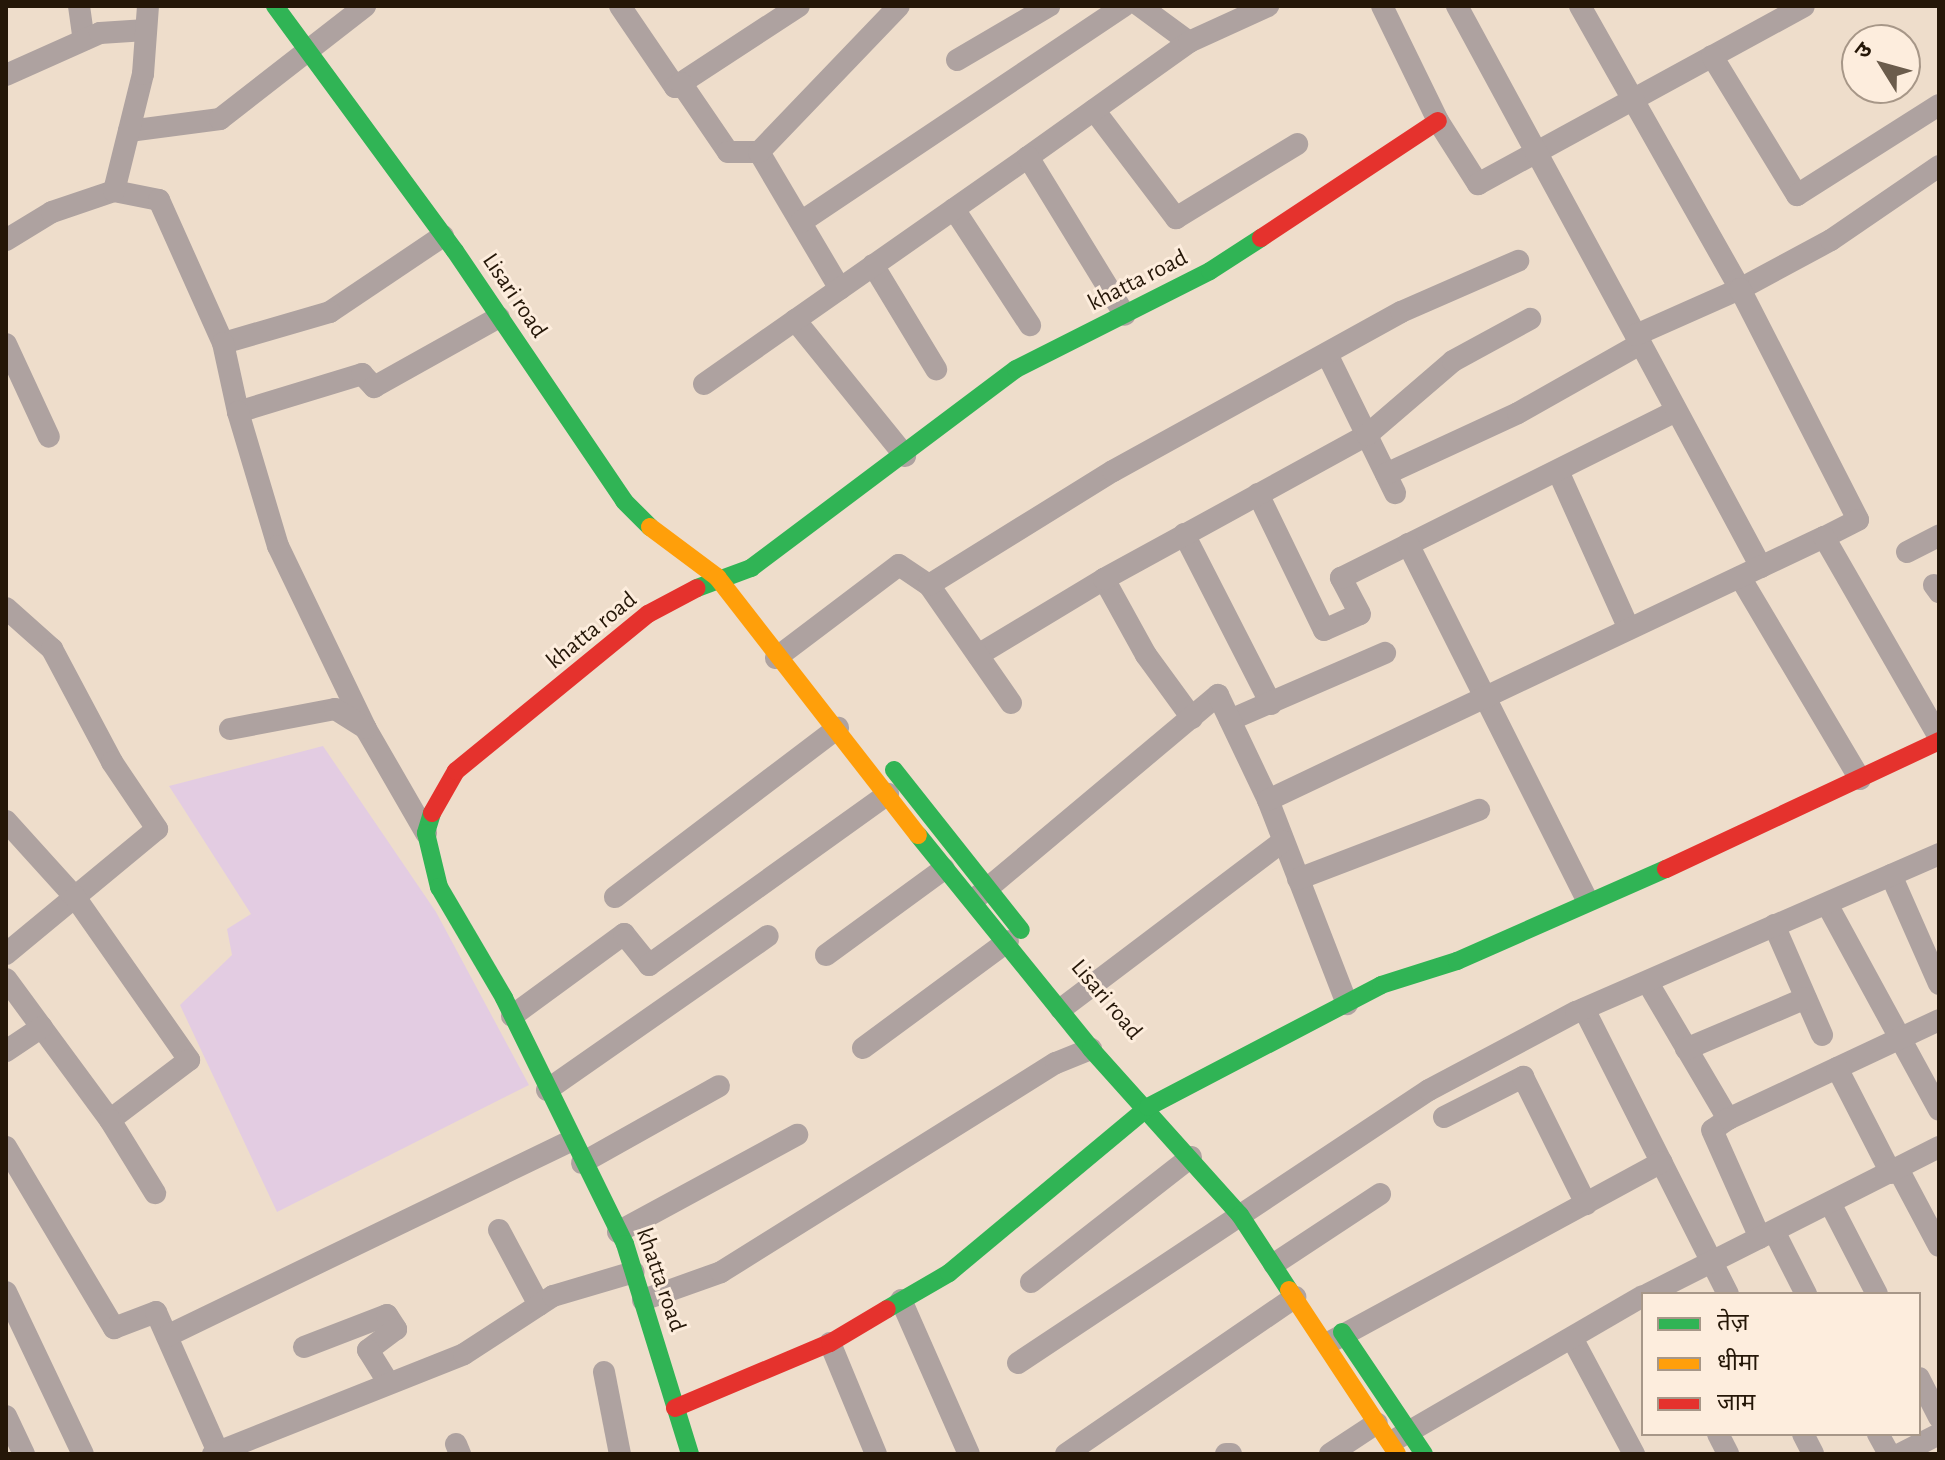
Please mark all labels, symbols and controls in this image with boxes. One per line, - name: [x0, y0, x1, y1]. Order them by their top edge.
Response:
- north arrow: [1841, 24, 1921, 104]
- text: उ: [1851, 39, 1876, 63]
- street label: khatta road: [1083, 244, 1193, 318]
- street label: Lisari road: [475, 248, 553, 344]
- street label: khatta road: [541, 586, 643, 676]
- street label: Lisari road: [1064, 954, 1148, 1046]
- street label: khatta road: [629, 1224, 691, 1336]
- legend: [1641, 1292, 1921, 1436]
- text: तेज़: [1717, 1311, 1749, 1335]
- text: धीमा: [1717, 1351, 1759, 1375]
- text: जाम: [1717, 1391, 1755, 1415]

